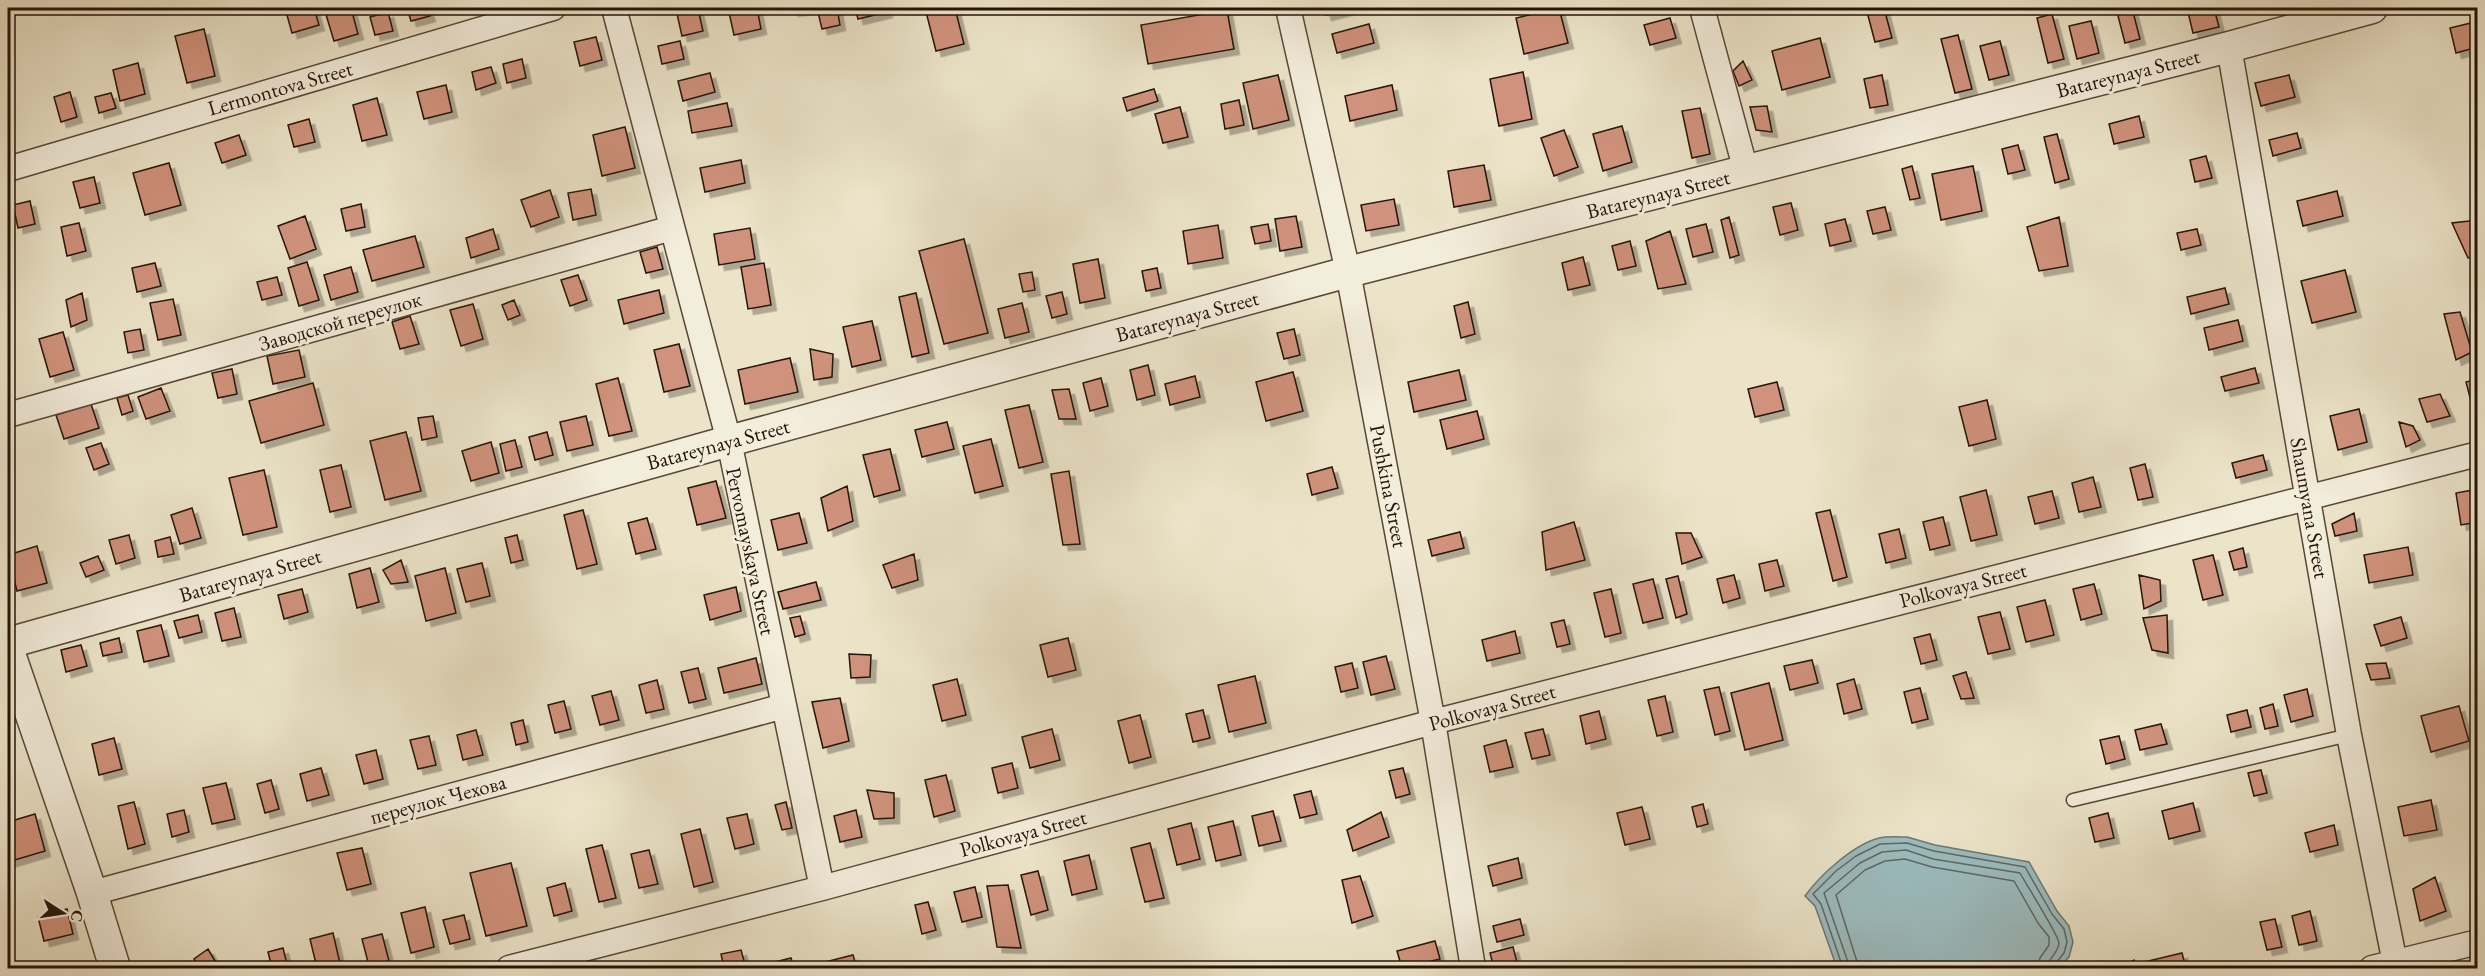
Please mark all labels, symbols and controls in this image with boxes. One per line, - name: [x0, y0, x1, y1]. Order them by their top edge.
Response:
- street label: Batareynaya Street: [2053, 42, 2203, 104]
- street label: Lermontova Street: [204, 54, 356, 122]
- street label: Batareynaya Street: [1583, 163, 1733, 225]
- street label: Batareynaya Street: [1113, 284, 1262, 348]
- street label: Заводской переулок: [256, 285, 424, 357]
- street label: Batareynaya Street: [644, 412, 793, 476]
- street label: Pushkina Street: [1364, 422, 1414, 550]
- street label: Shaumyana Street: [2284, 435, 2336, 581]
- street label: Pervomayskaya Street: [720, 465, 782, 638]
- street label: Batareynaya Street: [176, 542, 325, 608]
- street label: Polkovaya Street: [1897, 556, 2030, 614]
- street label: Polkovaya Street: [1426, 677, 1559, 737]
- street label: переулок Чехова: [367, 768, 509, 830]
- street label: Polkovaya Street: [957, 803, 1090, 863]
- north arrow: [33, 883, 93, 943]
- text: С: [66, 908, 89, 924]

